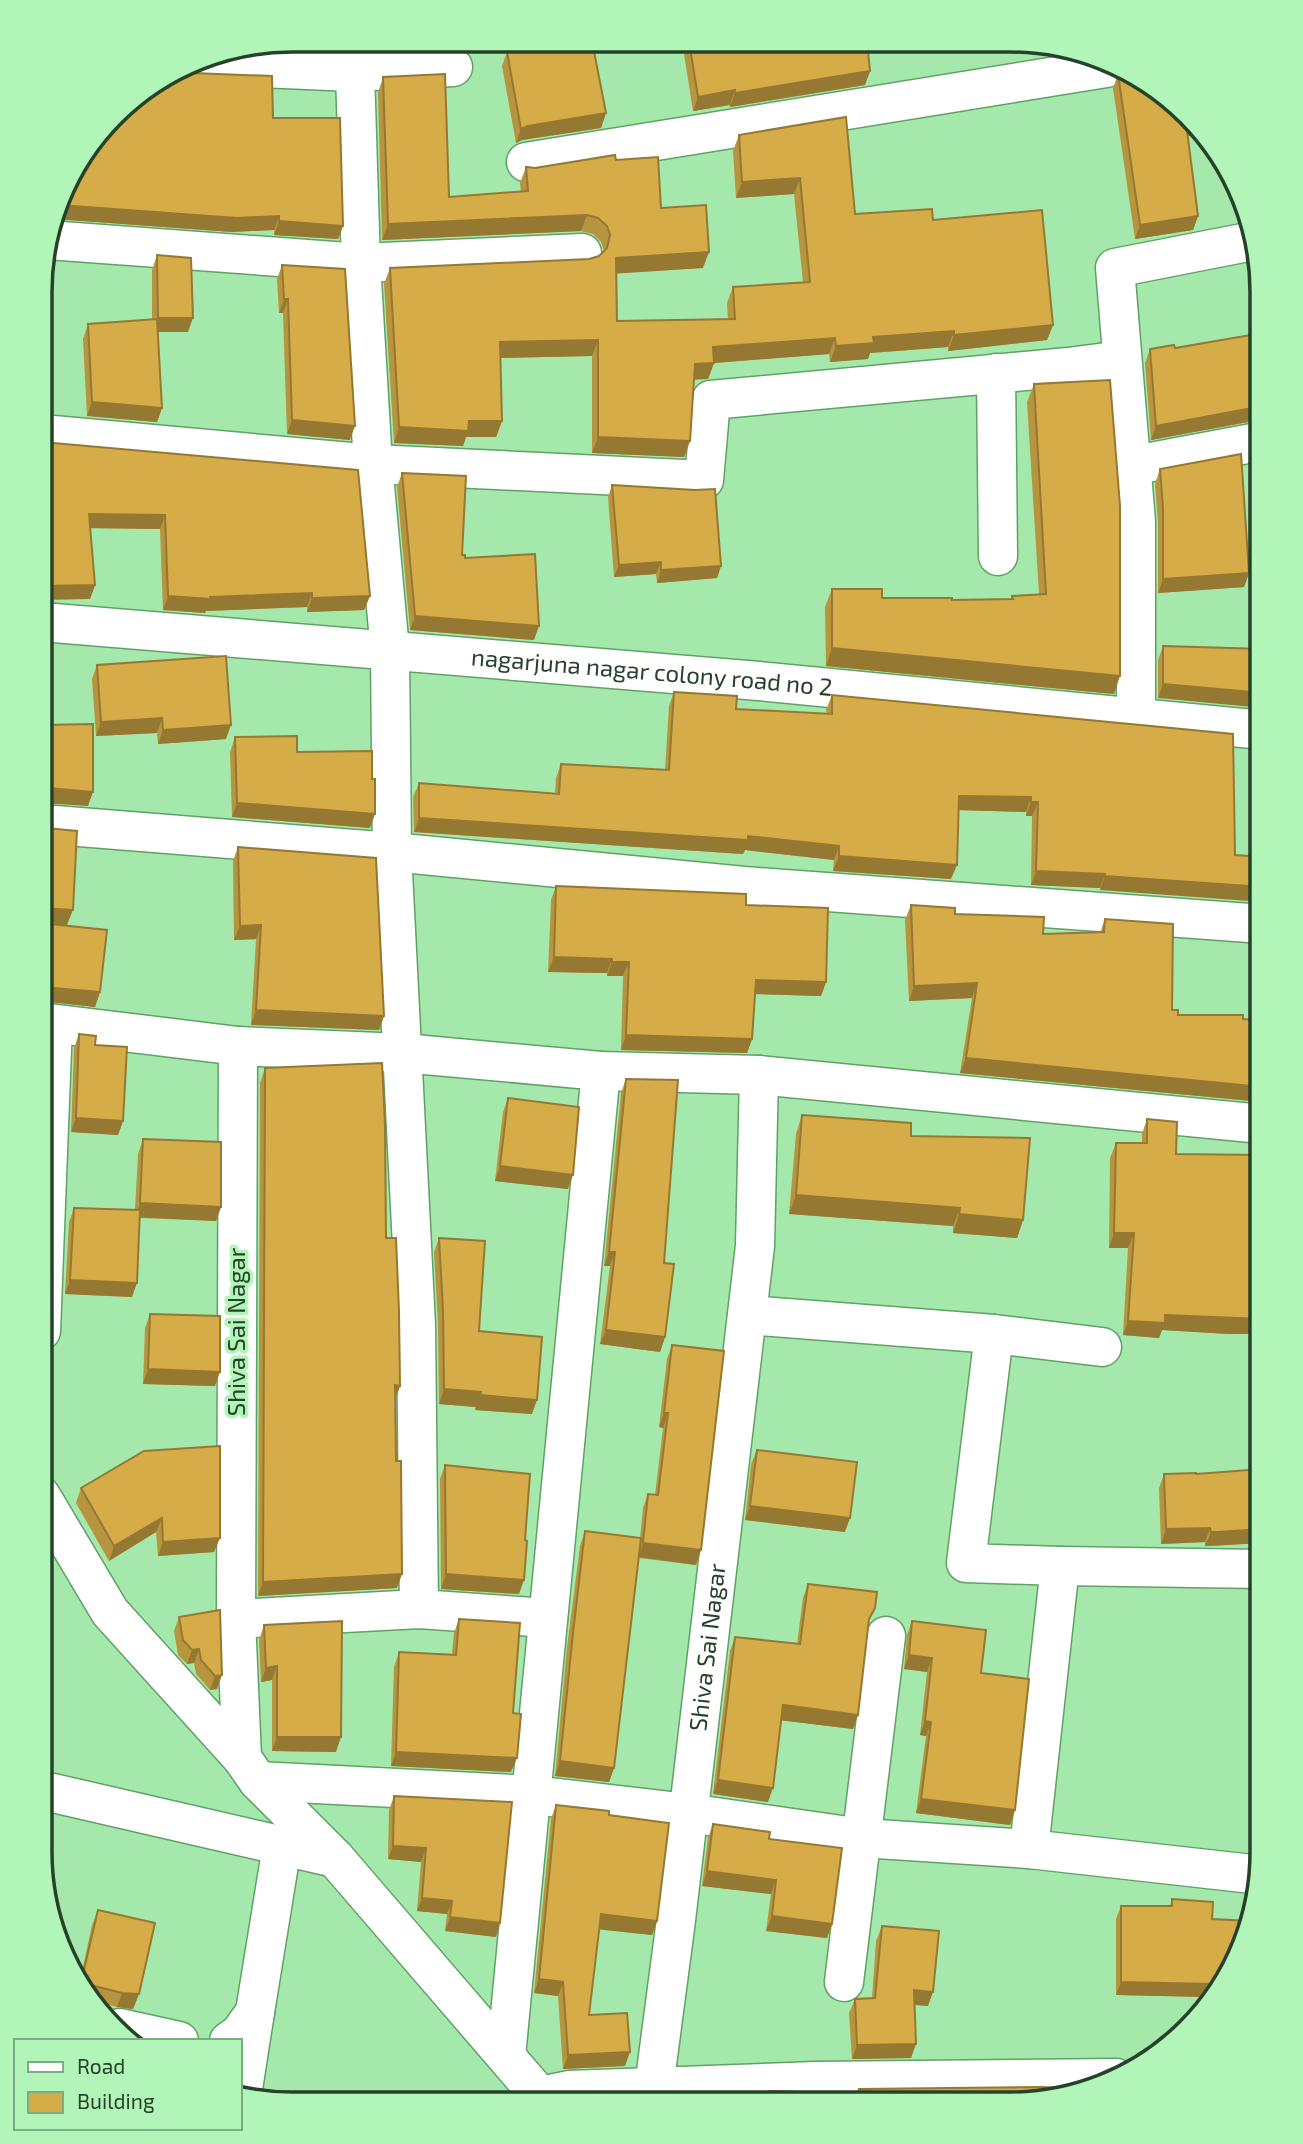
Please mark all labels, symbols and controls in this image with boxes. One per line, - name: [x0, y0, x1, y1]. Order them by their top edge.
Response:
- street label: nagarjuna nagar colony road no 2: [470, 641, 834, 701]
- street label: Shiva Sai Nagar: [221, 1247, 250, 1416]
- street label: Shiva Sai Nagar: [682, 1561, 731, 1733]
- legend: [14, 2039, 242, 2130]
- text: Road: [77, 2053, 125, 2078]
- text: Building: [77, 2088, 155, 2113]

